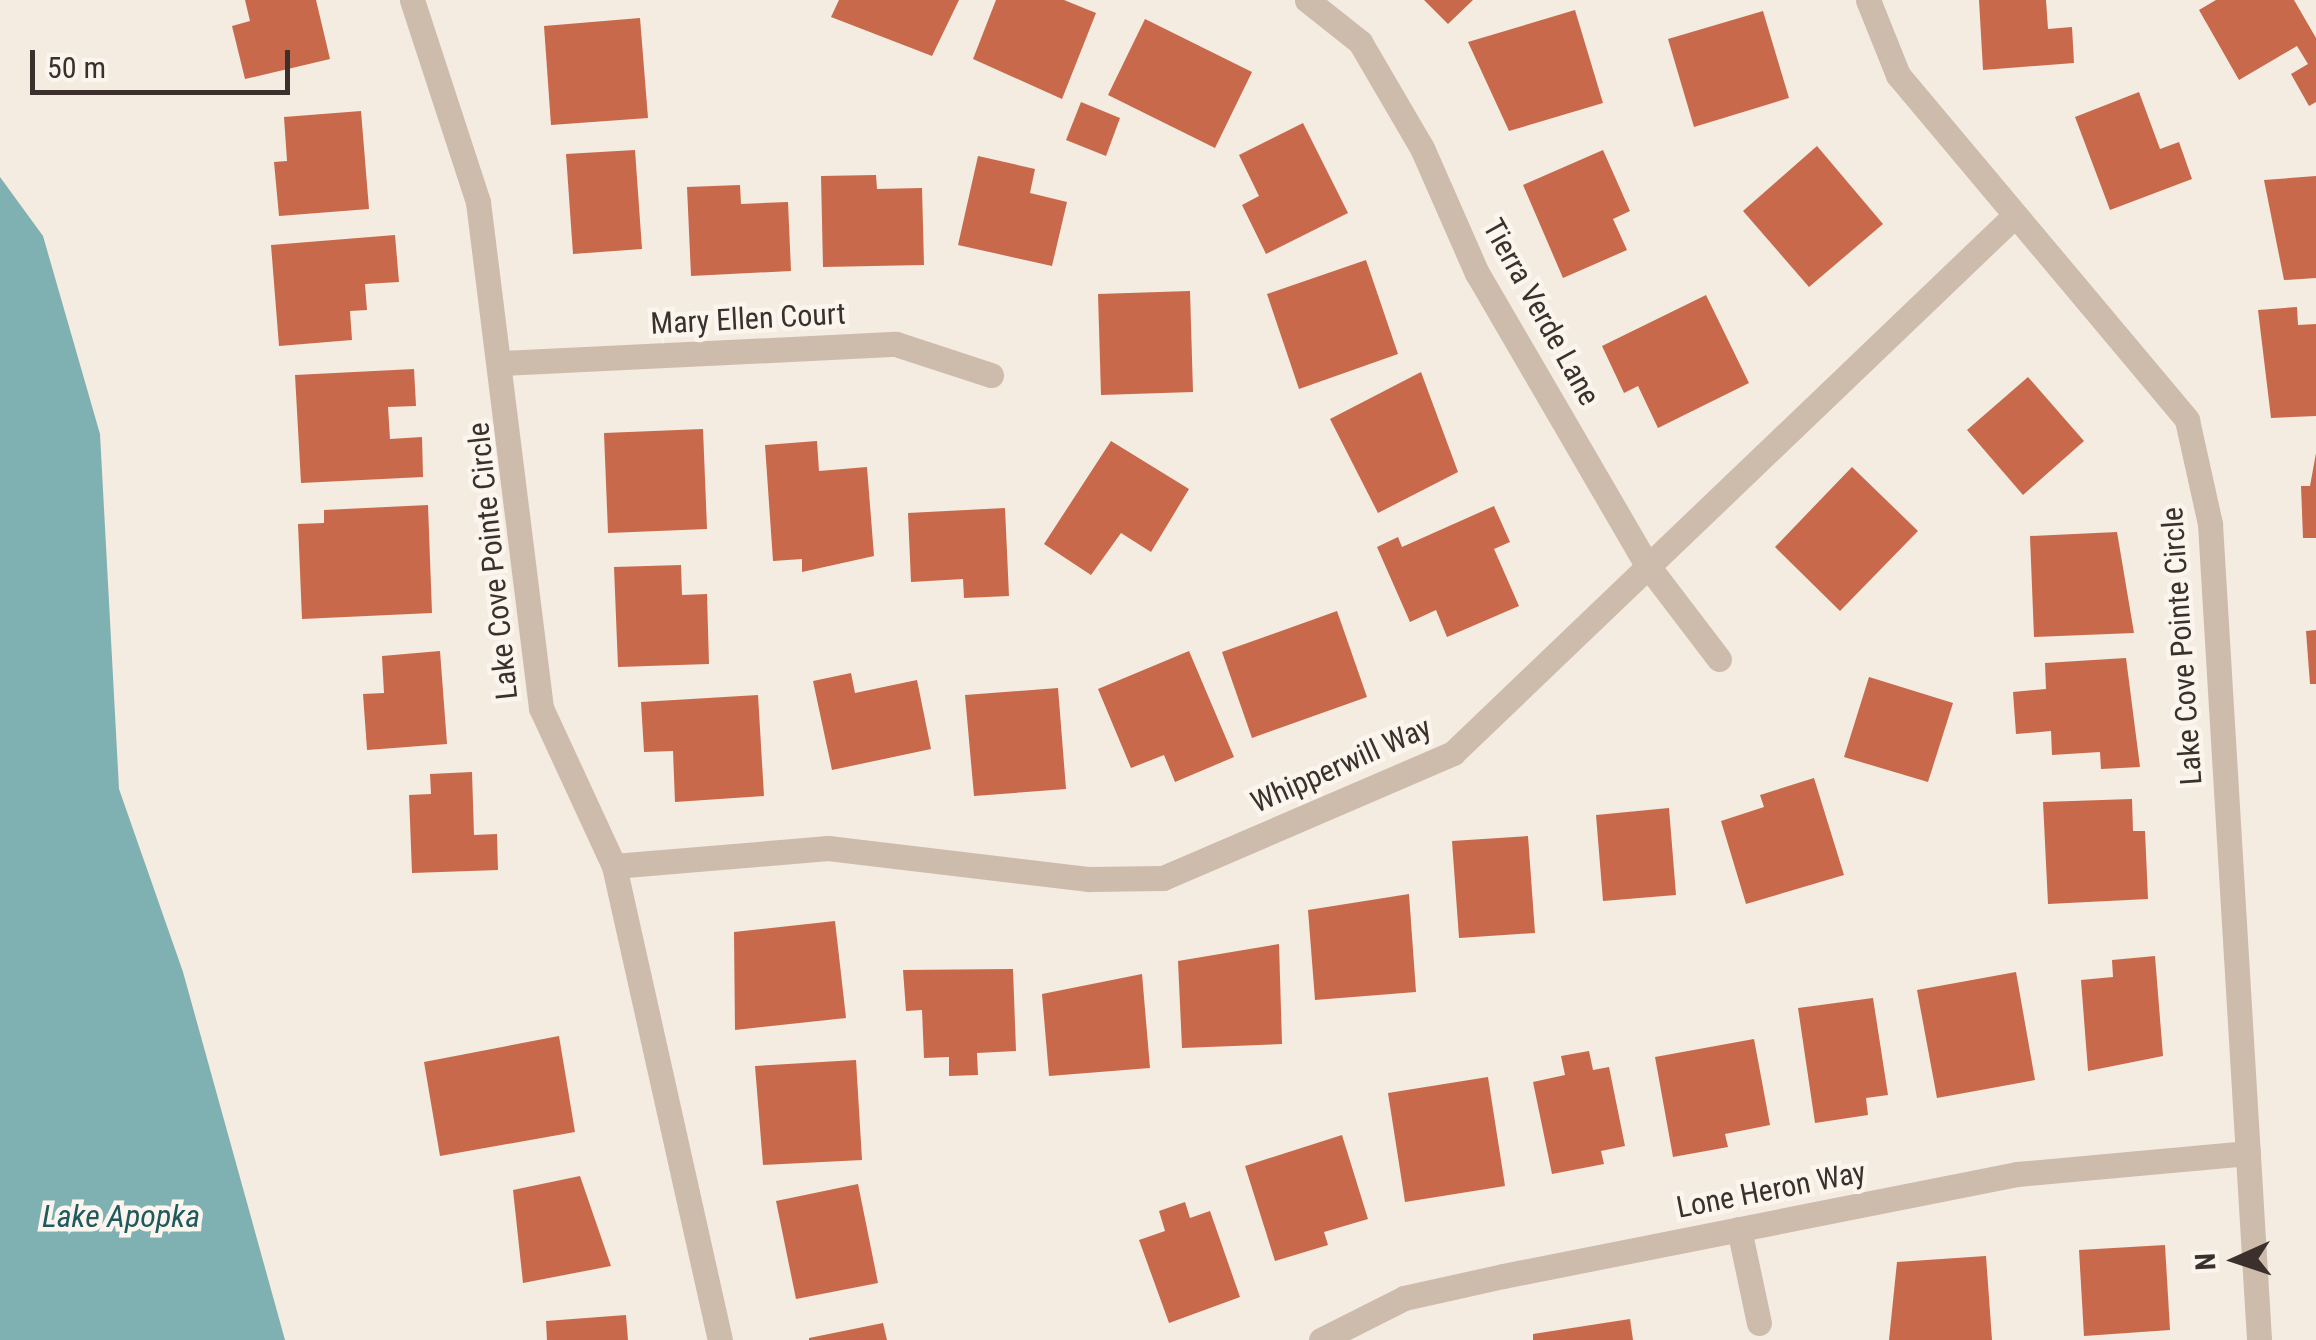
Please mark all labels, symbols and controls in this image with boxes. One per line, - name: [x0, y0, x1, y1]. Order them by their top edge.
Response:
- scale bar: [35, 30, 295, 92]
- text: 50 m: [47, 50, 106, 85]
- street label: Tierra Verde Lane: [1475, 212, 1607, 412]
- street label: Mary Ellen Court: [650, 296, 846, 342]
- street label: Lake Cove Pointe Circle: [461, 421, 525, 701]
- street label: Lake Cove Pointe Circle: [2154, 506, 2210, 786]
- street label: Whipperwill Way: [1245, 709, 1437, 821]
- street label: Lone Heron Way: [1673, 1154, 1869, 1226]
- water label: Lake Apopka: [42, 1197, 200, 1235]
- north arrow: [2186, 1210, 2286, 1310]
- text: N: [2189, 1252, 2222, 1271]

